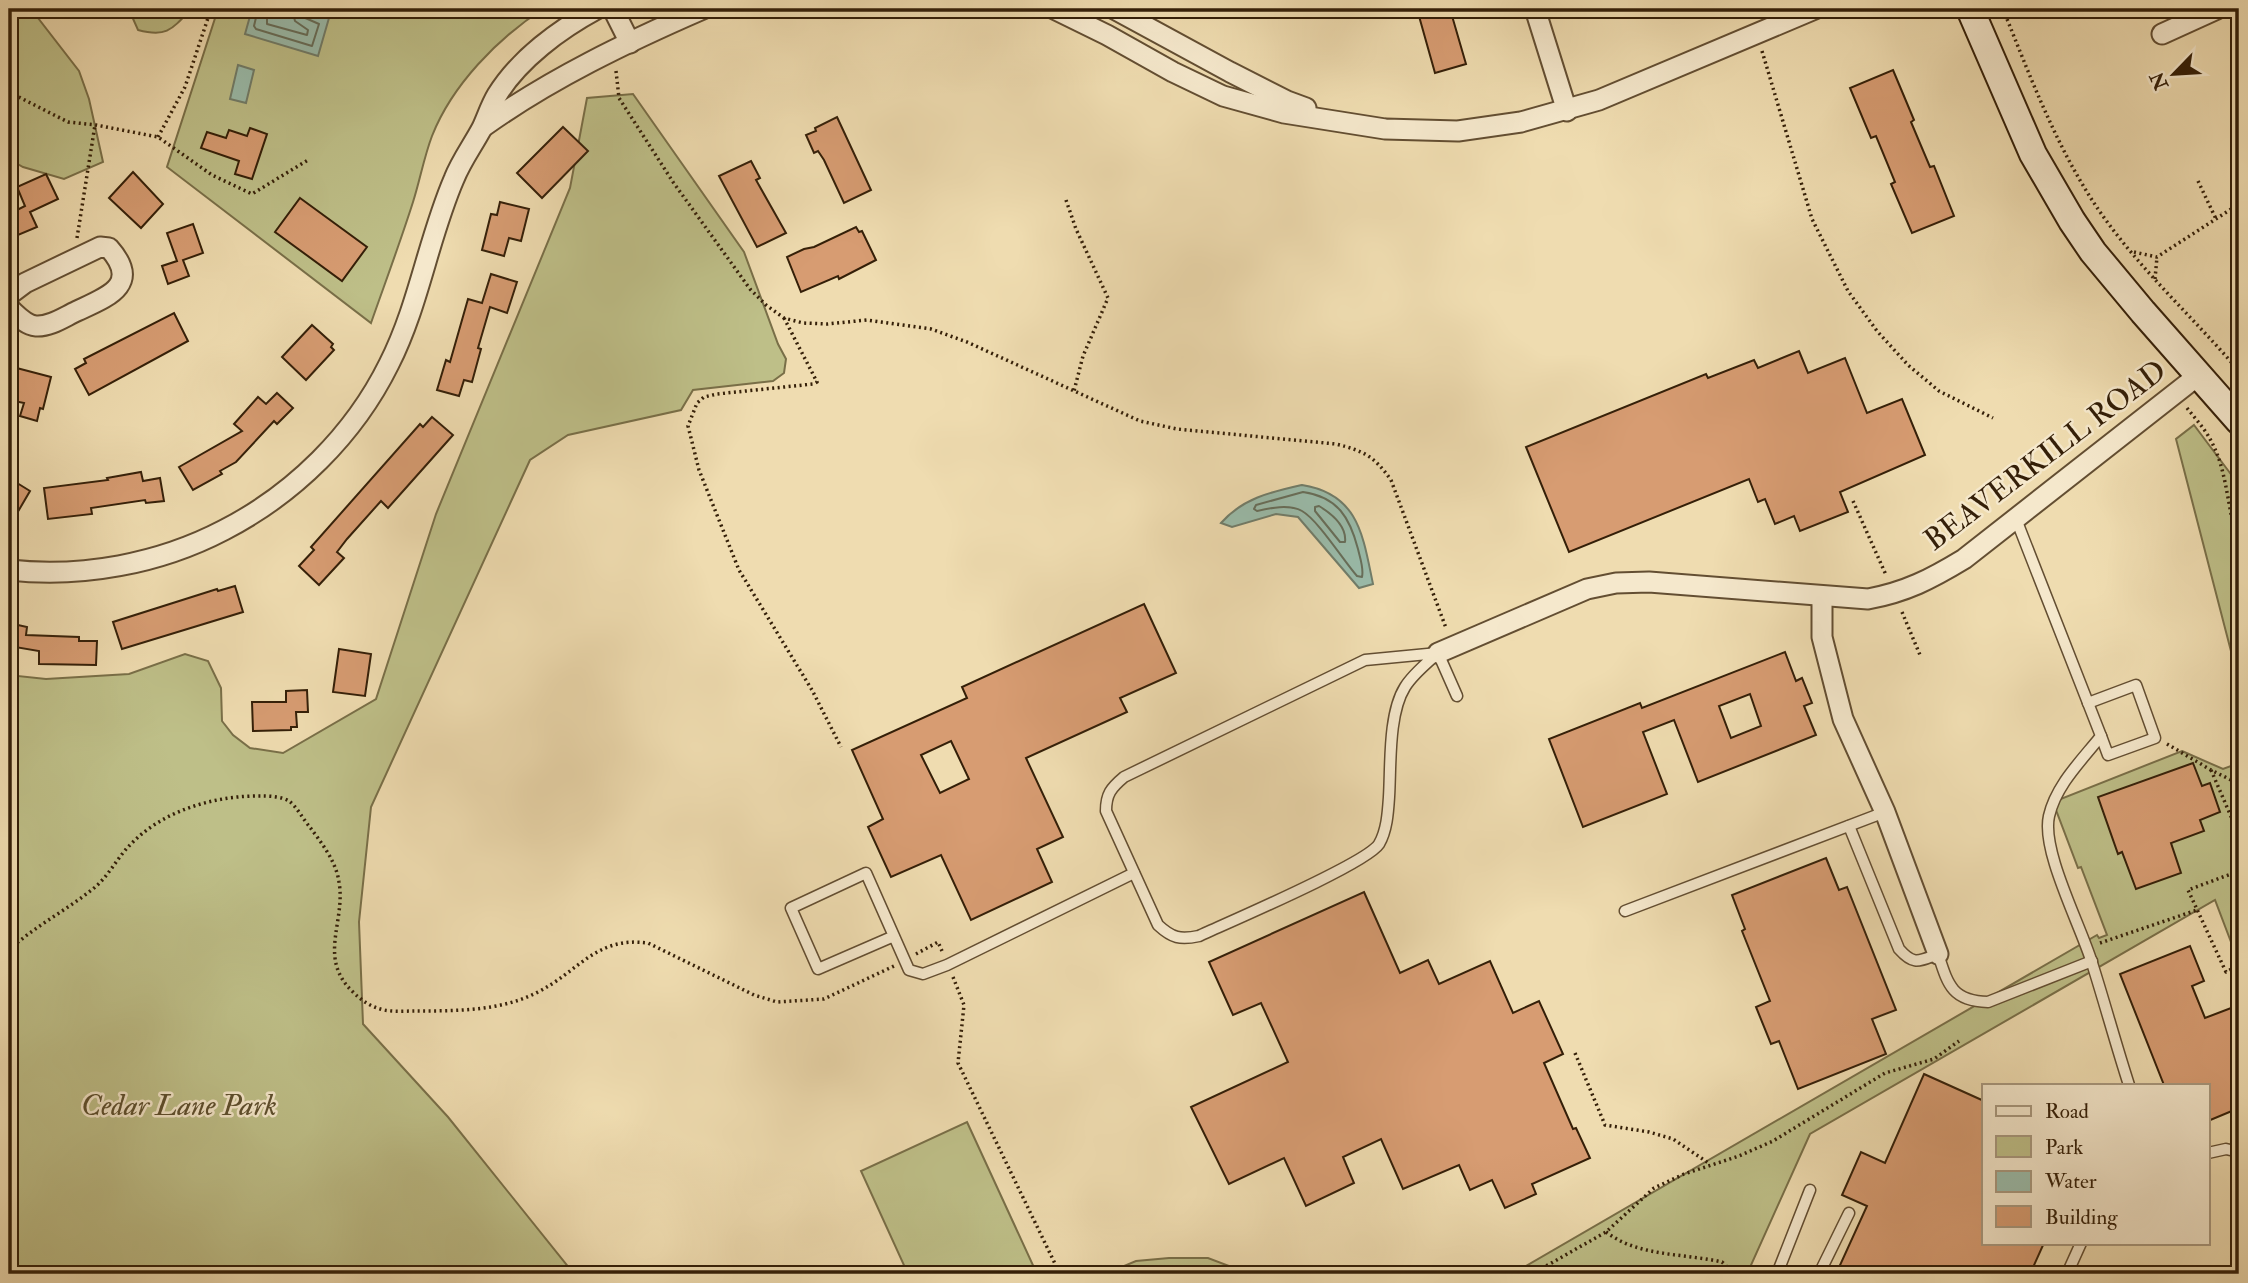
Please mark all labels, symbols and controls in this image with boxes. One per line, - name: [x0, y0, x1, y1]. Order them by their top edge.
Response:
- north arrow: [2140, 38, 2210, 108]
- text: N: [2145, 67, 2174, 94]
- street label: BEAVERKILL ROAD: [1917, 352, 2174, 559]
- legend: [1982, 1084, 2210, 1244]
- park label: Cedar Lane Park: [81, 1087, 277, 1124]
- text: Road: [2045, 1098, 2090, 1125]
- text: Park: [2045, 1134, 2083, 1161]
- text: Water: [2044, 1168, 2097, 1195]
- text: Building: [2045, 1204, 2118, 1231]

